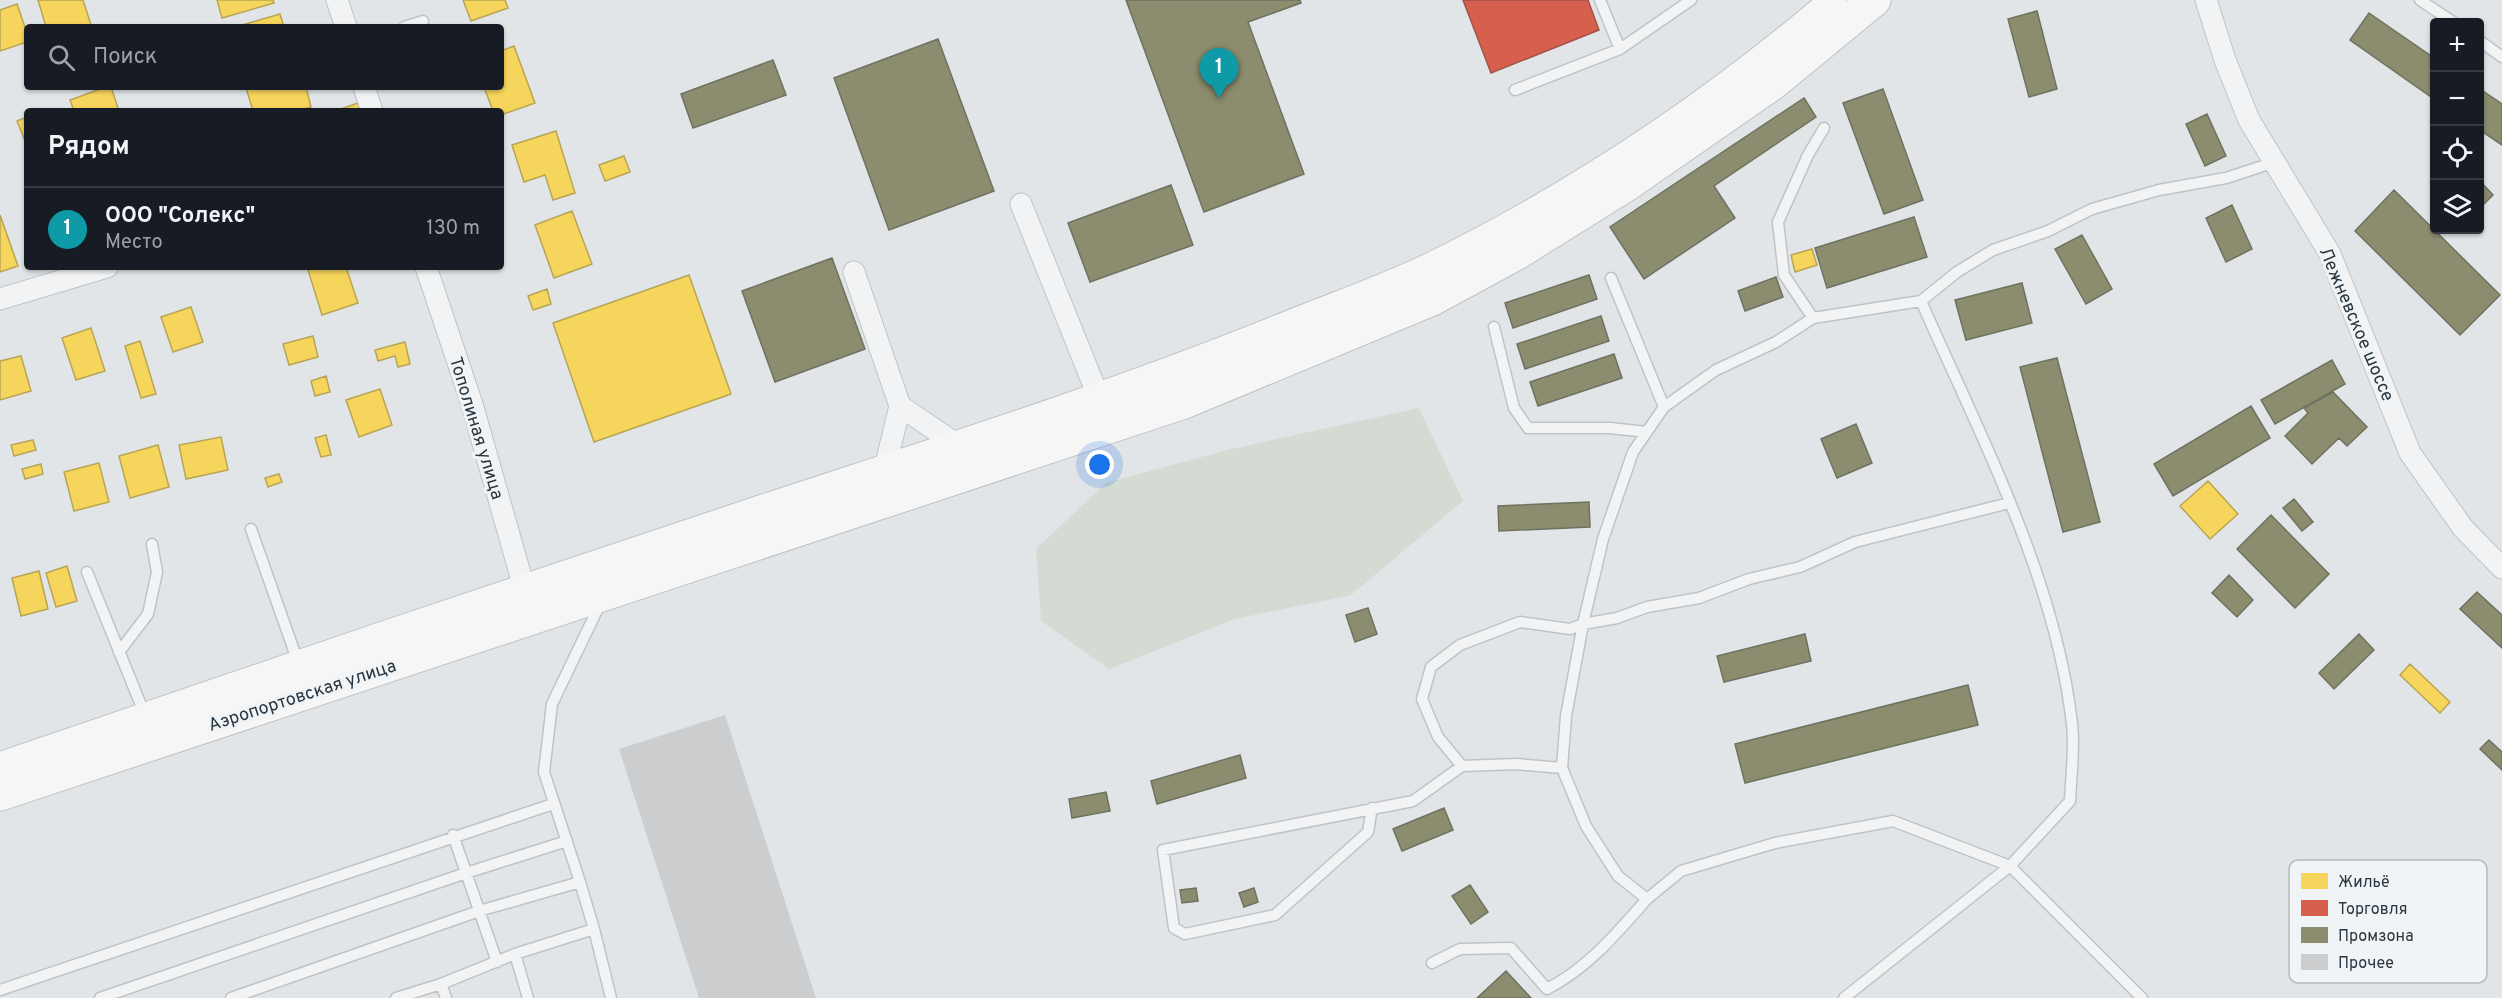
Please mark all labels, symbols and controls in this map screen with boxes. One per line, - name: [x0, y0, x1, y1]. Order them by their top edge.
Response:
- map controls: [2430, 18, 2484, 234]
- button: +: [2430, 18, 2484, 72]
- search box: [24, 24, 504, 90]
- icon: search: [45, 41, 78, 74]
- text: Поиск: [93, 44, 157, 71]
- pin: 1: [1200, 48, 1238, 98]
- button: −: [2430, 72, 2484, 126]
- button: locate: [2430, 126, 2484, 180]
- text: Рядом: [48, 131, 130, 164]
- button: layers: [2430, 180, 2484, 234]
- text: ООО "Солекс": [105, 203, 255, 230]
- text: 1: [64, 216, 72, 242]
- text: 130 m: [426, 216, 480, 242]
- text: Место: [105, 230, 163, 256]
- street label: Лежневское шоссе: [2313, 244, 2399, 405]
- street label: Тополиная улица: [443, 354, 508, 503]
- your location: [1085, 450, 1114, 479]
- street label: Аэропортовская улица: [206, 655, 399, 738]
- legend: [2289, 860, 2487, 983]
- text: Жильё: [2338, 873, 2390, 893]
- text: Торговля: [2338, 900, 2408, 920]
- text: Промзона: [2338, 927, 2414, 947]
- text: Прочее: [2338, 954, 2394, 974]

